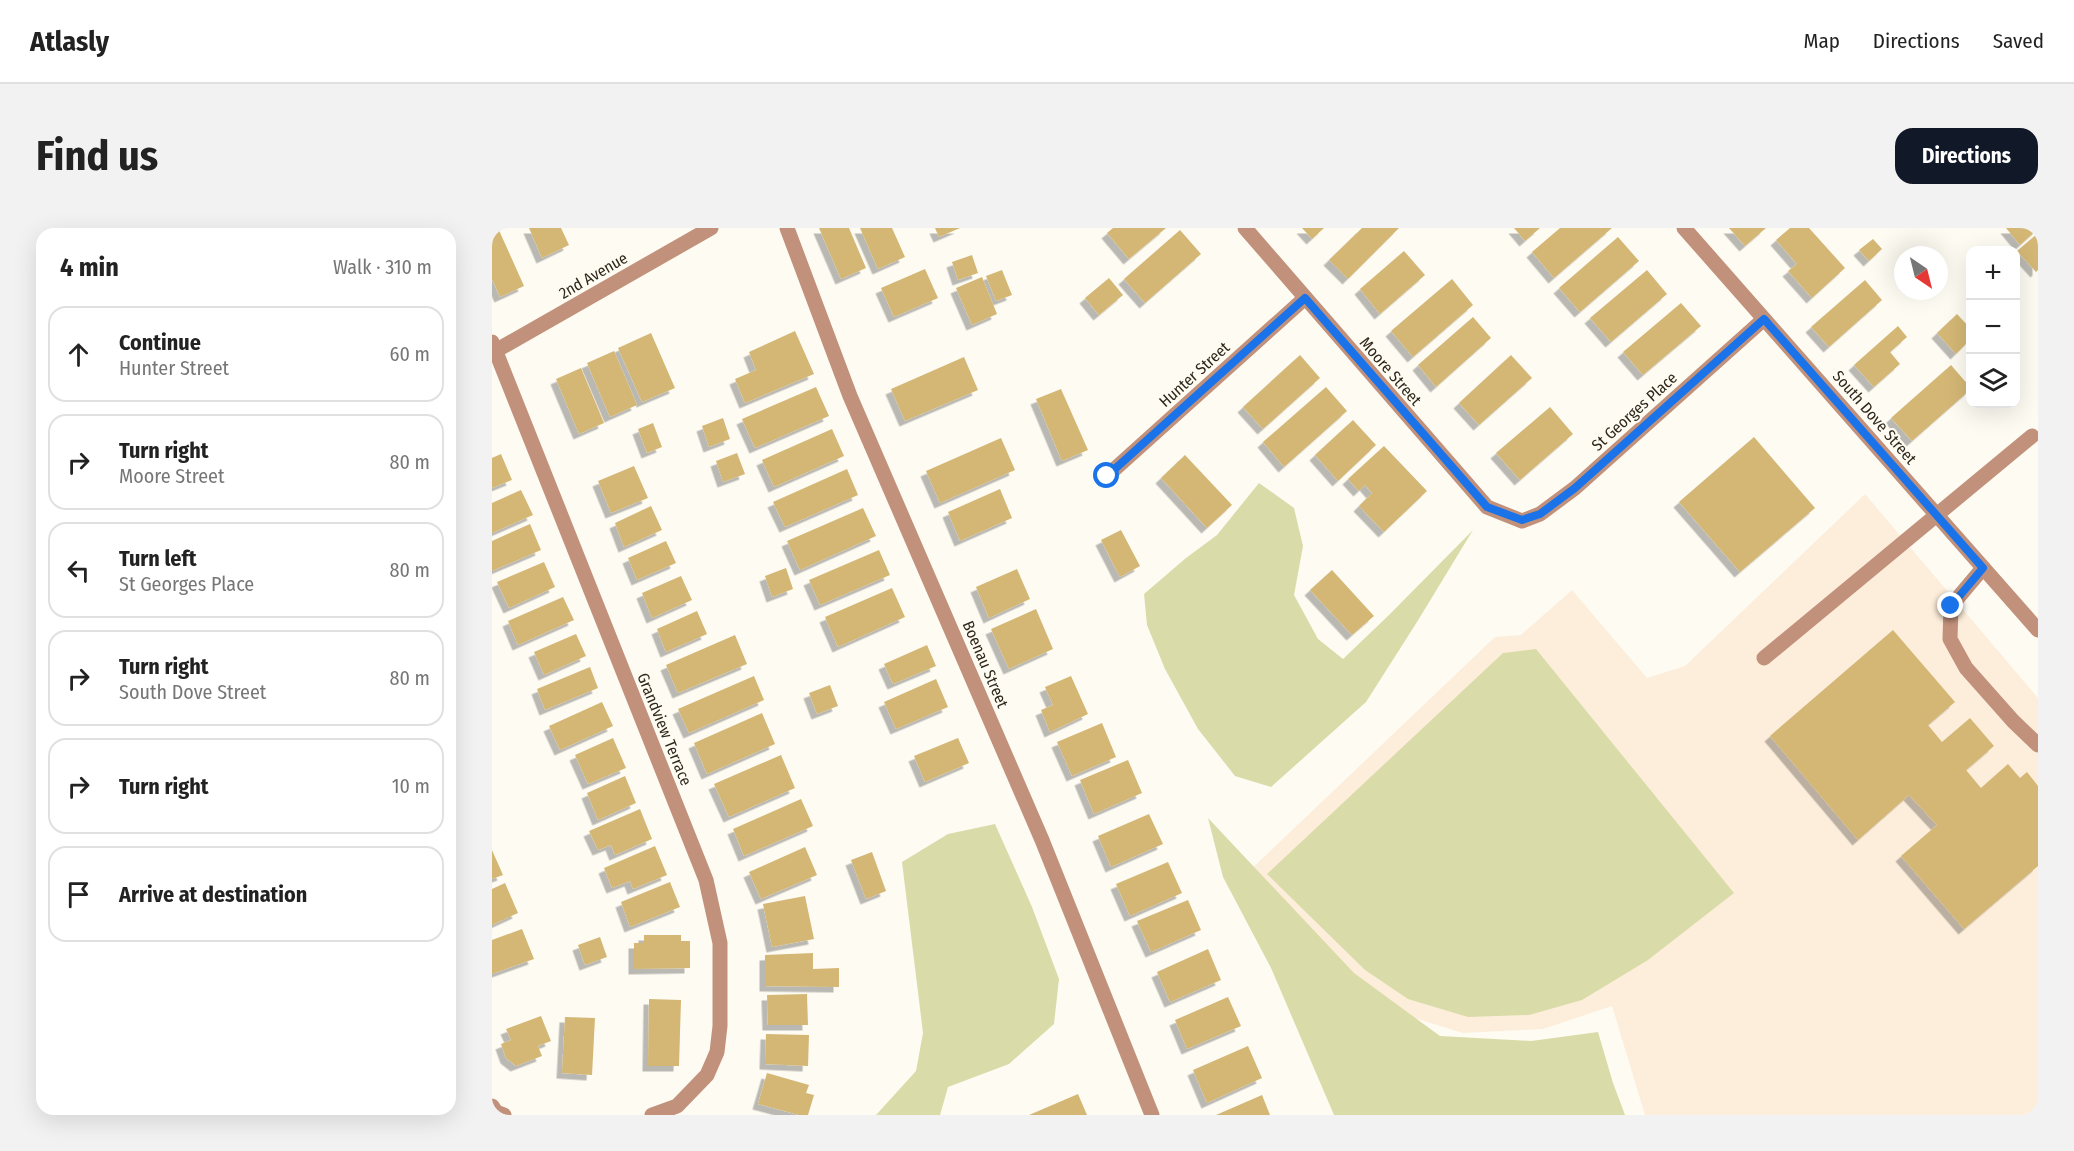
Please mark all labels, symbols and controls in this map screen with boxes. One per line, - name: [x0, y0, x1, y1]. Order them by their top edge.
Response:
- text: Atlasly: [30, 25, 109, 58]
- text: Map: [1803, 28, 1840, 54]
- text: Directions: [1873, 28, 1960, 54]
- text: Saved: [1993, 28, 2044, 54]
- button: Directions: [1895, 128, 2038, 184]
- text: Find us: [36, 131, 158, 181]
- north arrow: [1894, 246, 1948, 300]
- map controls: [1966, 246, 2020, 408]
- button: +: [1966, 246, 2020, 300]
- street label: 2nd Avenue: [556, 248, 631, 303]
- text: 4 min: [60, 252, 119, 283]
- text: Walk · 310 m: [333, 255, 432, 279]
- button: −: [1966, 300, 2020, 354]
- text: Continue: [119, 329, 201, 356]
- street label: Moore Street: [1356, 333, 1426, 410]
- street label: Hunter Street: [1155, 337, 1234, 411]
- icon: ahead: [62, 338, 95, 371]
- text: 60 m: [390, 342, 430, 366]
- button: layers: [1966, 354, 2020, 408]
- text: Hunter Street: [119, 356, 229, 380]
- street label: South Dove Street: [1829, 367, 1921, 469]
- street label: St Georges Place: [1588, 368, 1681, 455]
- text: Turn right: [119, 437, 208, 464]
- icon: right: [62, 446, 95, 479]
- text: 80 m: [390, 450, 430, 474]
- route start: [1093, 462, 1119, 488]
- text: Moore Street: [119, 464, 224, 488]
- text: Turn left: [119, 545, 197, 572]
- icon: left: [62, 554, 95, 587]
- text: 80 m: [390, 558, 430, 582]
- text: St Georges Place: [119, 572, 254, 596]
- route end: [1937, 592, 1963, 618]
- street label: Boenau Street: [959, 618, 1013, 711]
- text: Turn right: [119, 653, 208, 680]
- icon: right: [62, 662, 95, 695]
- text: 80 m: [390, 666, 430, 690]
- street label: Grandview Terrace: [633, 670, 696, 788]
- text: South Dove Street: [119, 680, 266, 704]
- icon: right: [62, 770, 95, 803]
- text: Turn right: [119, 773, 208, 800]
- text: 10 m: [392, 774, 430, 798]
- icon: arrive: [62, 878, 95, 911]
- text: Arrive at destination: [119, 881, 307, 908]

